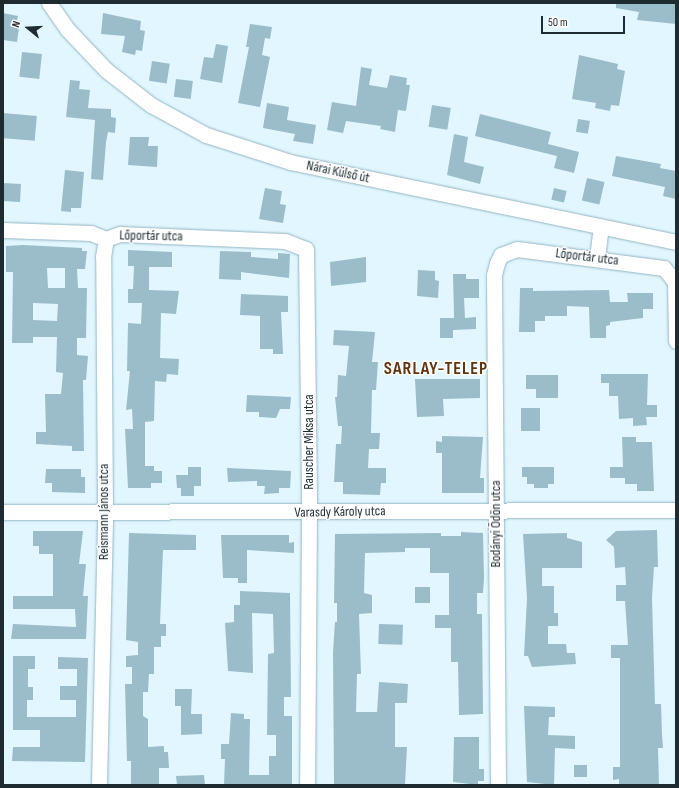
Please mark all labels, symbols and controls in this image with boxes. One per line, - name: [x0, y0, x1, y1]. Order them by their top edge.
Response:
- north arrow: [8, 8, 48, 48]
- scale bar: [543, 8, 627, 34]
- text: 50 m: [548, 15, 568, 30]
- text: N: [9, 19, 23, 29]
- street label: Nárai Külső út: [305, 157, 371, 187]
- street label: Lőportár utca: [119, 227, 183, 245]
- street label: Lőportár utca: [555, 245, 619, 269]
- district label: SARLAY-TELEP: [384, 358, 488, 380]
- street label: Rauscher Miksa utca: [301, 394, 317, 490]
- street label: Reismann János utca: [96, 464, 112, 560]
- street label: Bodányi Ödön utca: [488, 480, 504, 568]
- street label: Varasdy Károly utca: [294, 503, 386, 521]

